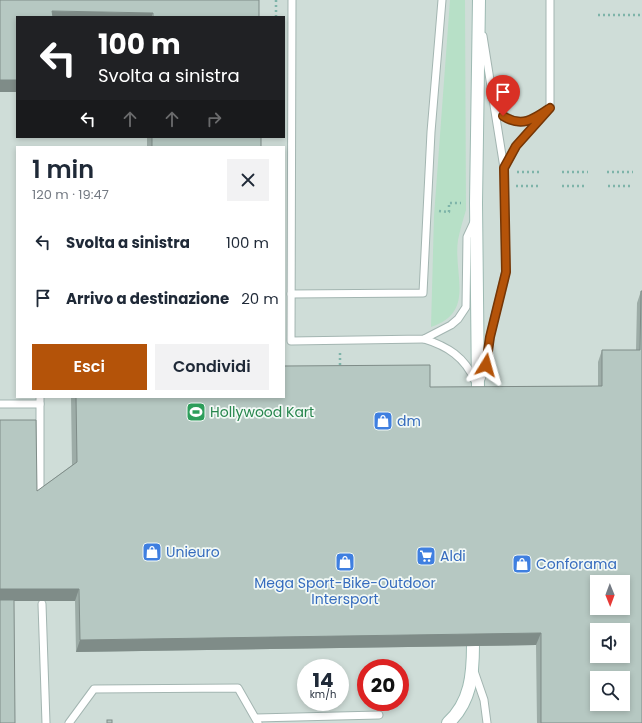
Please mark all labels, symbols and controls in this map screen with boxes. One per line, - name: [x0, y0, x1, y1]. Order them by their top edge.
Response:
- text: 100 m: [98, 25, 181, 64]
- icon: left: [32, 32, 84, 84]
- text: Svolta a sinistra: [98, 63, 240, 88]
- pin: [486, 75, 520, 116]
- icon: arrive: [492, 81, 514, 103]
- icon: left: [77, 108, 99, 130]
- icon: ahead: [119, 108, 141, 130]
- icon: ahead: [161, 108, 183, 130]
- icon: right: [203, 108, 225, 130]
- text: 1 min: [32, 153, 94, 186]
- button: close: [227, 159, 269, 201]
- text: 120 m · 19:47: [32, 185, 109, 204]
- icon: left: [32, 231, 54, 253]
- text: Svolta a sinistra: [66, 232, 190, 253]
- text: 100 m: [226, 232, 269, 253]
- icon: arrive: [32, 287, 54, 309]
- text: Arrivo a destinazione: [66, 288, 229, 309]
- text: 20 m: [241, 288, 279, 309]
- button: Esci: [32, 344, 147, 390]
- button: Condividi: [155, 344, 269, 390]
- position arrow: [465, 344, 507, 386]
- sports icon: Hollywood Kart: [185, 401, 207, 423]
- place label: Hollywood Kart: [210, 402, 314, 422]
- shop icon: dm: [372, 410, 394, 432]
- place label: dm: [397, 411, 421, 431]
- shop icon: Unieuro: [141, 541, 163, 563]
- place label: Unieuro: [166, 542, 220, 562]
- supermarket icon: Aldi: [415, 545, 437, 567]
- place label: Aldi: [440, 546, 466, 566]
- shop icon: Mega Sport-Bike-Outdoor Intersport: [334, 551, 356, 573]
- shop icon: Conforama: [511, 553, 533, 575]
- place label: Conforama: [536, 554, 617, 574]
- place label: Mega Sport-Bike-Outdoor Intersport: [254, 573, 436, 609]
- north arrow: [590, 575, 630, 615]
- map controls: [590, 575, 630, 711]
- button: sound: [590, 623, 630, 663]
- speed limit sign: 20: [357, 659, 409, 711]
- text: 14: [312, 666, 334, 694]
- button: search: [590, 671, 630, 711]
- text: km/h: [310, 687, 336, 702]

